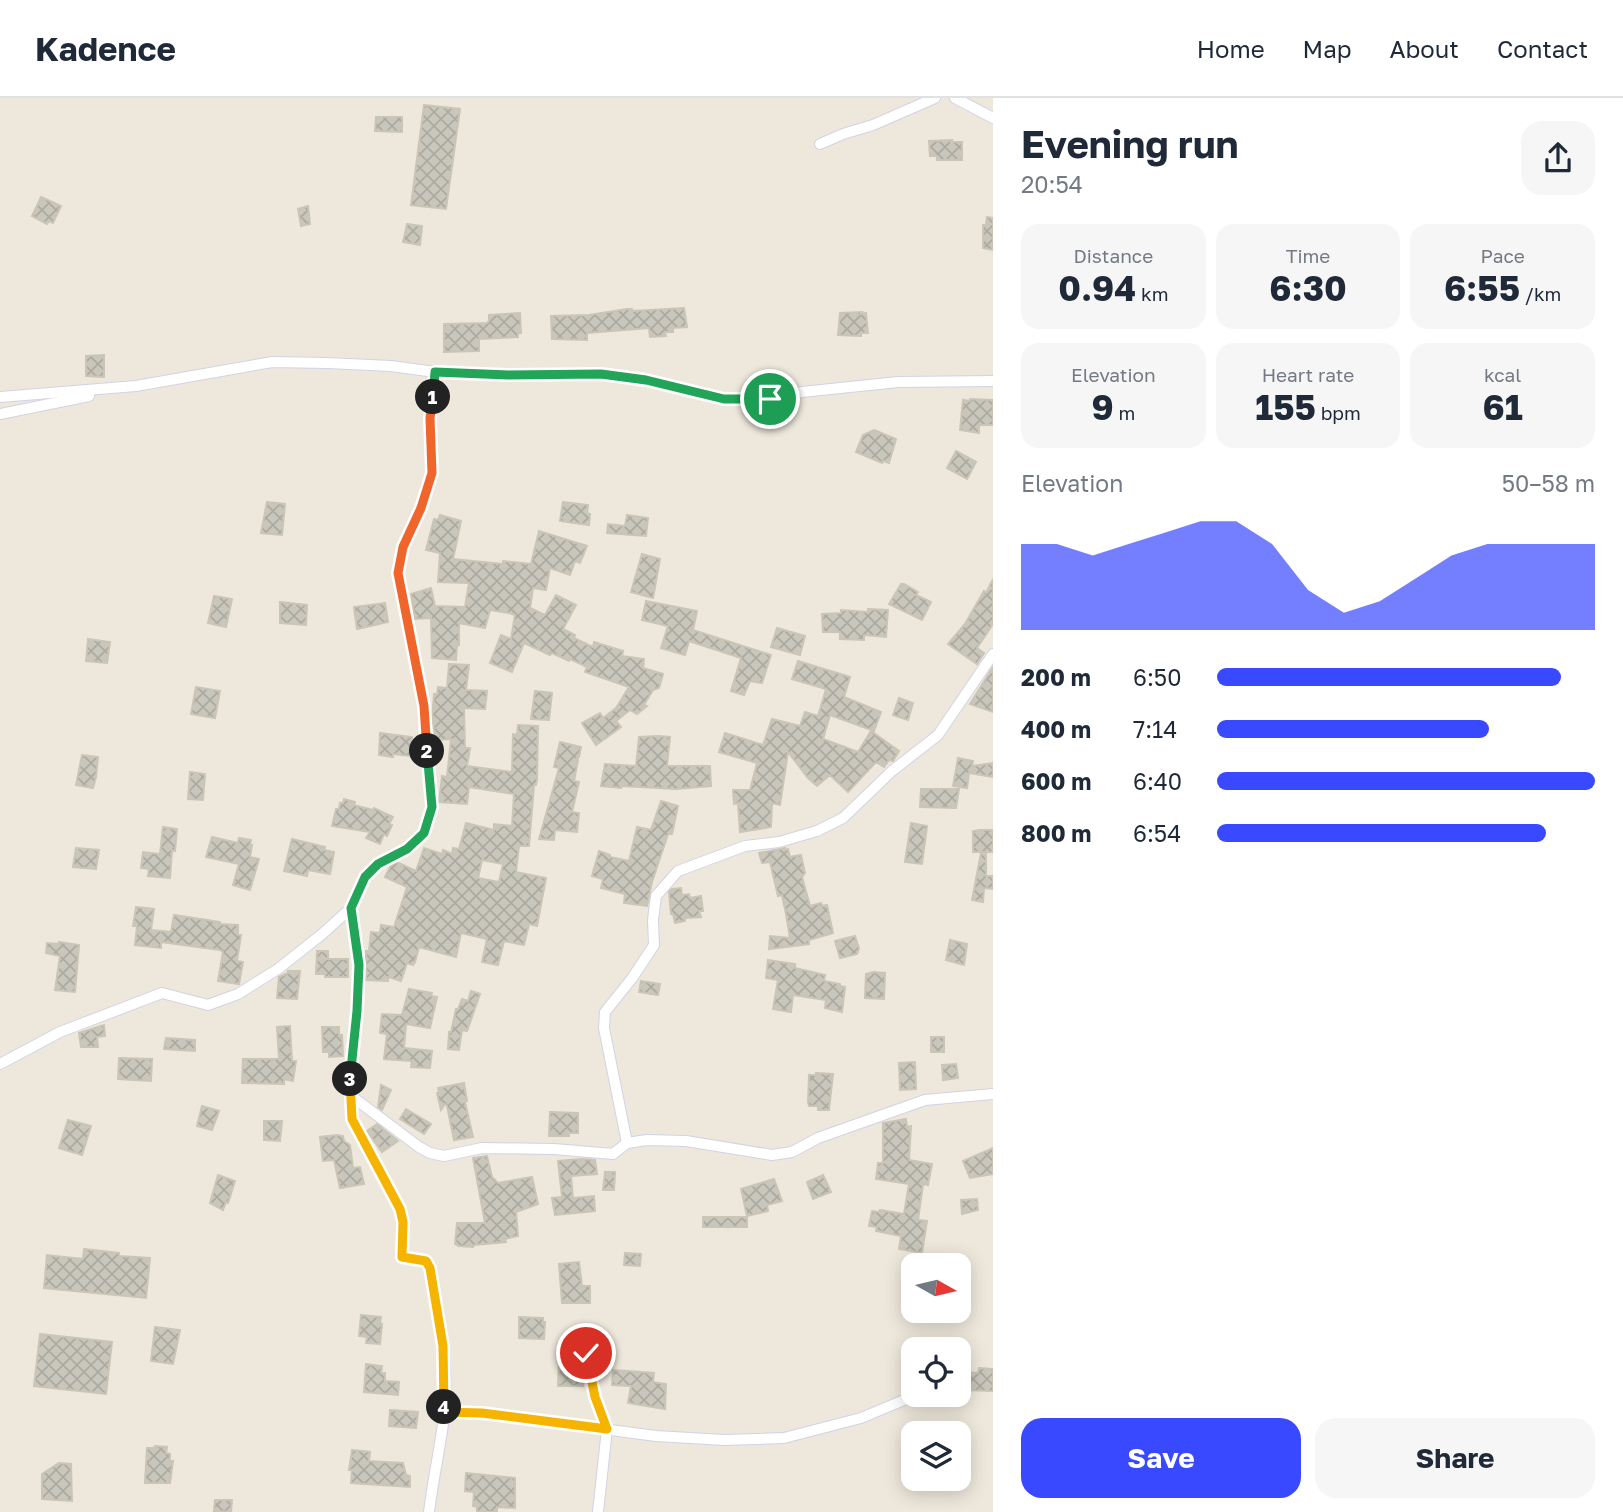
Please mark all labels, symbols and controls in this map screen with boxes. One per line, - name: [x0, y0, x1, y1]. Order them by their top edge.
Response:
- text: Kadence: [35, 29, 176, 68]
- text: Home: [1197, 34, 1265, 63]
- text: Map: [1303, 34, 1352, 63]
- text: About: [1390, 34, 1459, 63]
- text: Contact: [1497, 34, 1588, 63]
- text: Evening run: [1021, 121, 1239, 166]
- button: share: [1521, 121, 1595, 195]
- text: 20:54: [1021, 170, 1083, 198]
- text: Distance: [1073, 244, 1153, 267]
- text: Time: [1286, 244, 1330, 267]
- text: Pace: [1480, 244, 1525, 267]
- text: 0.94: [1058, 267, 1136, 309]
- text: 6:30: [1269, 267, 1347, 309]
- text: 6:55: [1444, 267, 1520, 309]
- text: km: [1136, 282, 1169, 305]
- text: /km: [1520, 282, 1561, 305]
- text: Elevation: [1071, 363, 1156, 386]
- text: Heart rate: [1262, 363, 1354, 386]
- text: kcal: [1484, 363, 1521, 386]
- pin: [740, 369, 800, 429]
- pin: 1: [416, 380, 450, 414]
- icon: arrive: [751, 380, 789, 418]
- text: 1: [428, 385, 437, 408]
- text: 9: [1091, 386, 1114, 428]
- text: 155: [1255, 386, 1316, 428]
- text: 61: [1483, 386, 1523, 428]
- text: m: [1114, 401, 1135, 424]
- text: bpm: [1316, 401, 1361, 424]
- text: Elevation: [1021, 469, 1123, 497]
- text: 50–58 m: [1502, 469, 1595, 497]
- text: 200 m: [1021, 663, 1091, 691]
- text: 6:50: [1133, 663, 1181, 691]
- text: 400 m: [1021, 715, 1091, 743]
- text: 7:14: [1133, 715, 1177, 743]
- pin: 2: [410, 734, 444, 768]
- text: 2: [421, 739, 432, 762]
- text: 600 m: [1021, 767, 1091, 795]
- text: 6:40: [1133, 767, 1182, 795]
- text: 800 m: [1021, 819, 1092, 847]
- text: 6:54: [1133, 819, 1181, 847]
- pin: 3: [332, 1062, 368, 1096]
- text: 3: [344, 1067, 355, 1090]
- north arrow: [901, 1253, 971, 1323]
- map controls: [901, 1253, 971, 1491]
- pin: [556, 1323, 616, 1383]
- icon: check: [567, 1334, 605, 1372]
- button: locate: [901, 1337, 971, 1407]
- pin: 4: [426, 1390, 462, 1424]
- text: 4: [438, 1395, 449, 1418]
- button: Save: [1021, 1418, 1301, 1498]
- button: Share: [1315, 1418, 1595, 1498]
- button: layers: [901, 1421, 971, 1491]

